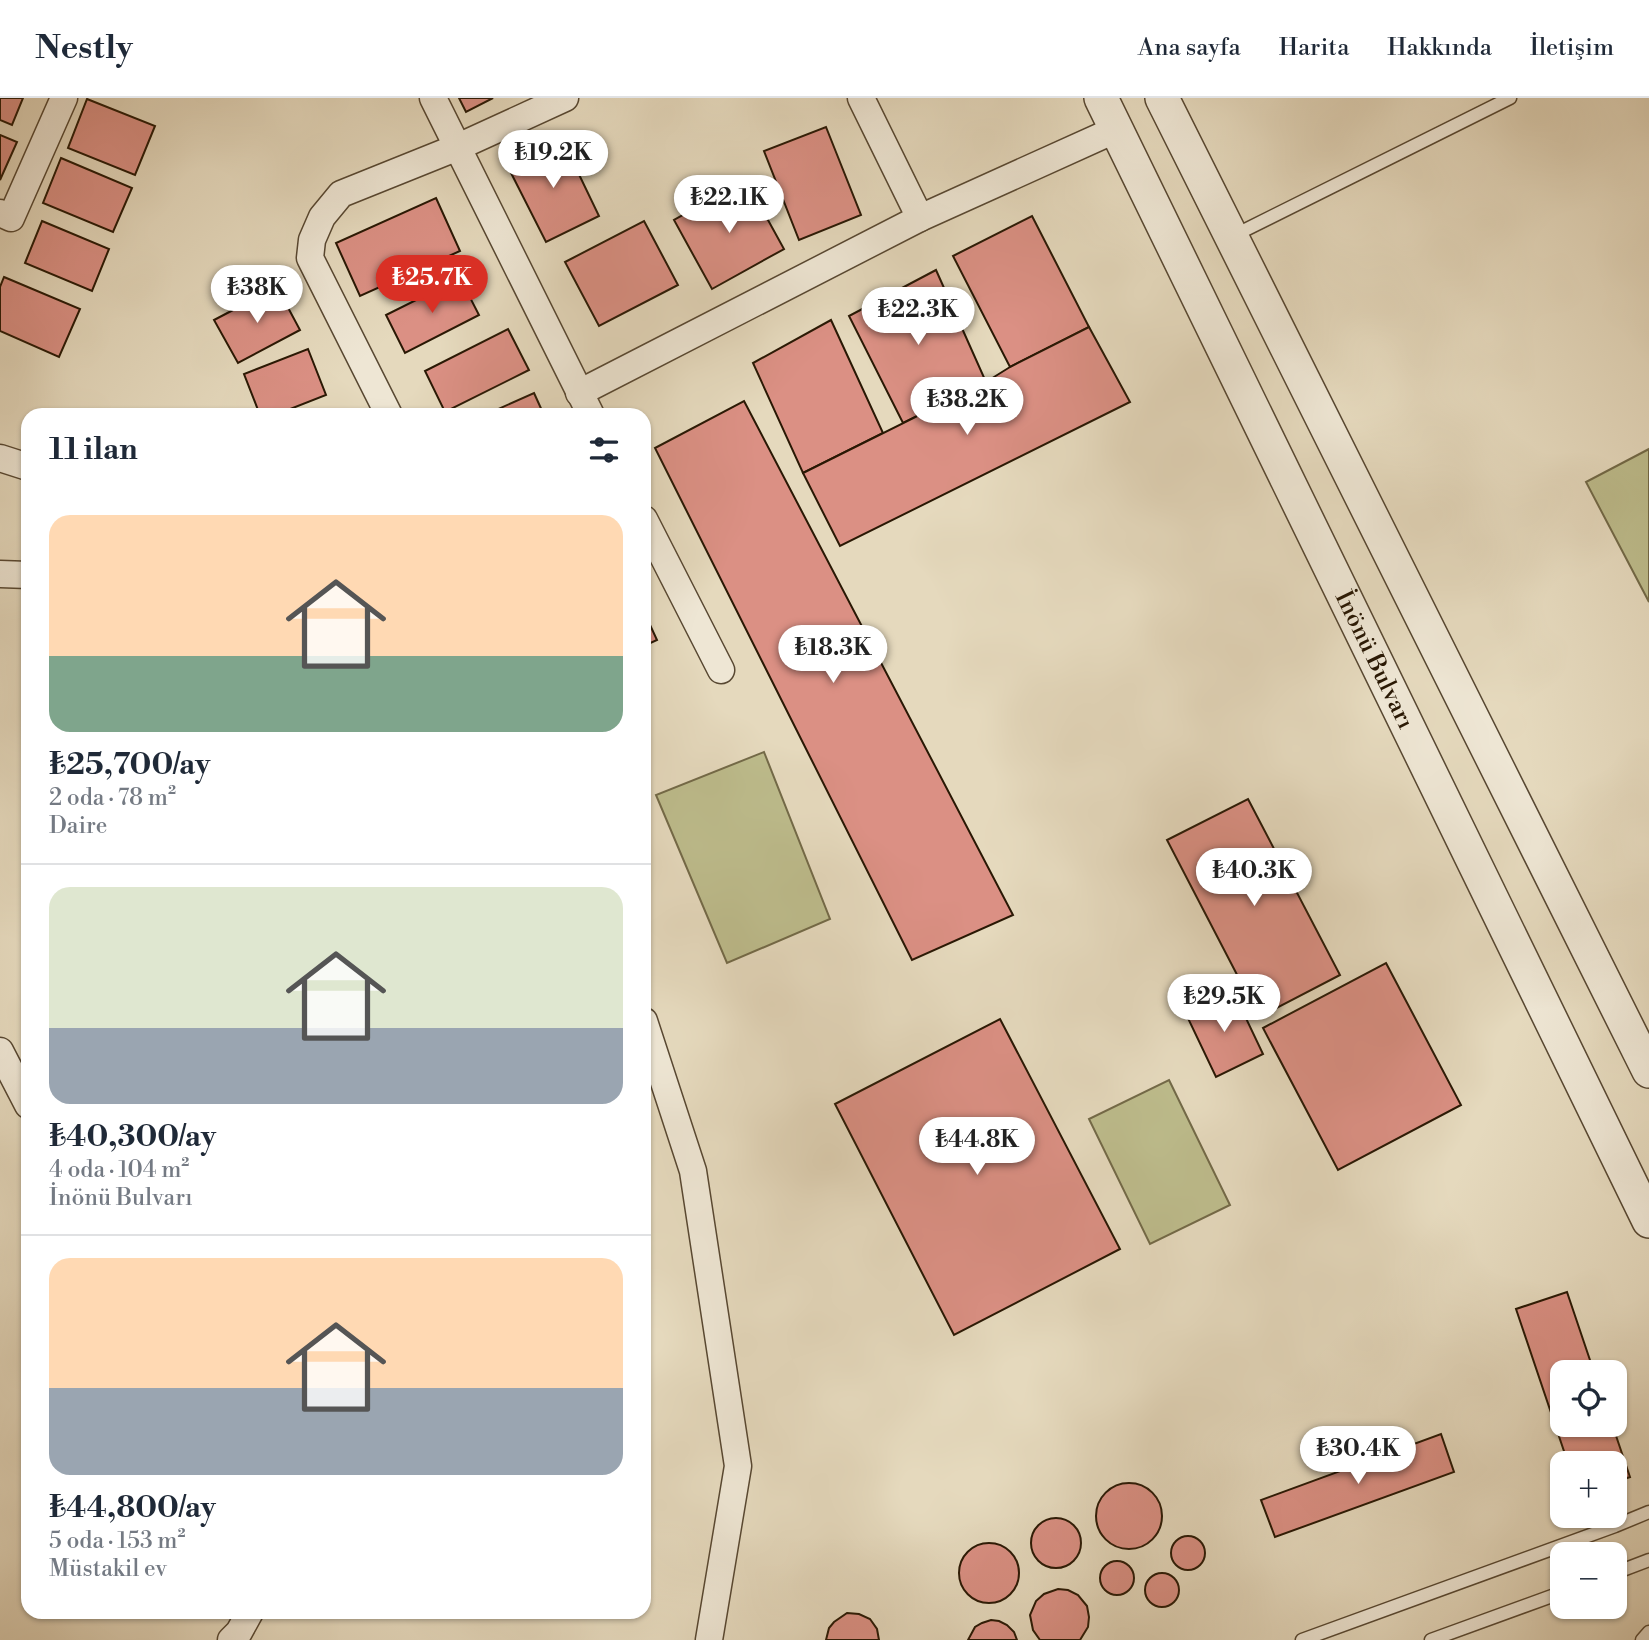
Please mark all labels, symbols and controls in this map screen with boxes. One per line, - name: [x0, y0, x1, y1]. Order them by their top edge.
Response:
- text: Nestly: [35, 28, 133, 69]
- text: Ana sayfa: [1138, 33, 1241, 63]
- text: Harita: [1279, 33, 1349, 63]
- text: Hakkında: [1387, 33, 1492, 63]
- text: İletişim: [1530, 33, 1614, 63]
- pin: ₺19.2K: [496, 130, 610, 190]
- text: ₺19.2K: [514, 139, 592, 167]
- pin: ₺22.1K: [672, 176, 786, 235]
- text: ₺22.1K: [690, 184, 768, 212]
- pin: ₺25.7K: [375, 256, 489, 315]
- text: ₺25.7K: [392, 264, 472, 292]
- pin: ₺38K: [216, 266, 298, 325]
- text: ₺38K: [227, 274, 287, 302]
- pin: ₺22.3K: [861, 288, 975, 347]
- text: ₺22.3K: [878, 296, 958, 324]
- pin: ₺38.2K: [910, 378, 1024, 437]
- text: ₺38.2K: [926, 386, 1008, 414]
- text: 11 ilan: [49, 431, 138, 469]
- icon: filters: [585, 431, 623, 469]
- icon: home: [273, 561, 399, 687]
- street label: İnönü Bulvarı: [1328, 586, 1421, 734]
- pin: ₺18.3K: [776, 626, 890, 685]
- text: ₺18.3K: [794, 634, 872, 662]
- text: ₺25,700/ay: [49, 746, 210, 784]
- text: 2 oda · 78 m²: [49, 784, 176, 812]
- text: Daire: [49, 812, 107, 840]
- pin: ₺40.3K: [1197, 848, 1311, 908]
- text: ₺40.3K: [1212, 857, 1296, 885]
- icon: home: [273, 933, 399, 1059]
- pin: ₺29.5K: [1167, 974, 1281, 1034]
- text: ₺29.5K: [1183, 983, 1265, 1011]
- text: ₺40,300/ay: [49, 1118, 216, 1156]
- pin: ₺44.8K: [920, 1118, 1034, 1177]
- text: ₺44.8K: [935, 1126, 1019, 1154]
- text: 4 oda · 104 m²: [49, 1156, 189, 1184]
- text: İnönü Bulvarı: [49, 1184, 193, 1212]
- icon: home: [273, 1304, 399, 1430]
- map controls: [1550, 1360, 1627, 1619]
- button: locate: [1550, 1360, 1627, 1437]
- pin: ₺30.4K: [1301, 1426, 1415, 1486]
- text: ₺30.4K: [1316, 1435, 1400, 1463]
- button: +: [1550, 1451, 1627, 1528]
- text: ₺44,800/ay: [49, 1489, 216, 1527]
- text: 5 oda · 153 m²: [49, 1527, 186, 1555]
- button: −: [1550, 1542, 1627, 1619]
- text: Müstakil ev: [49, 1555, 167, 1583]

